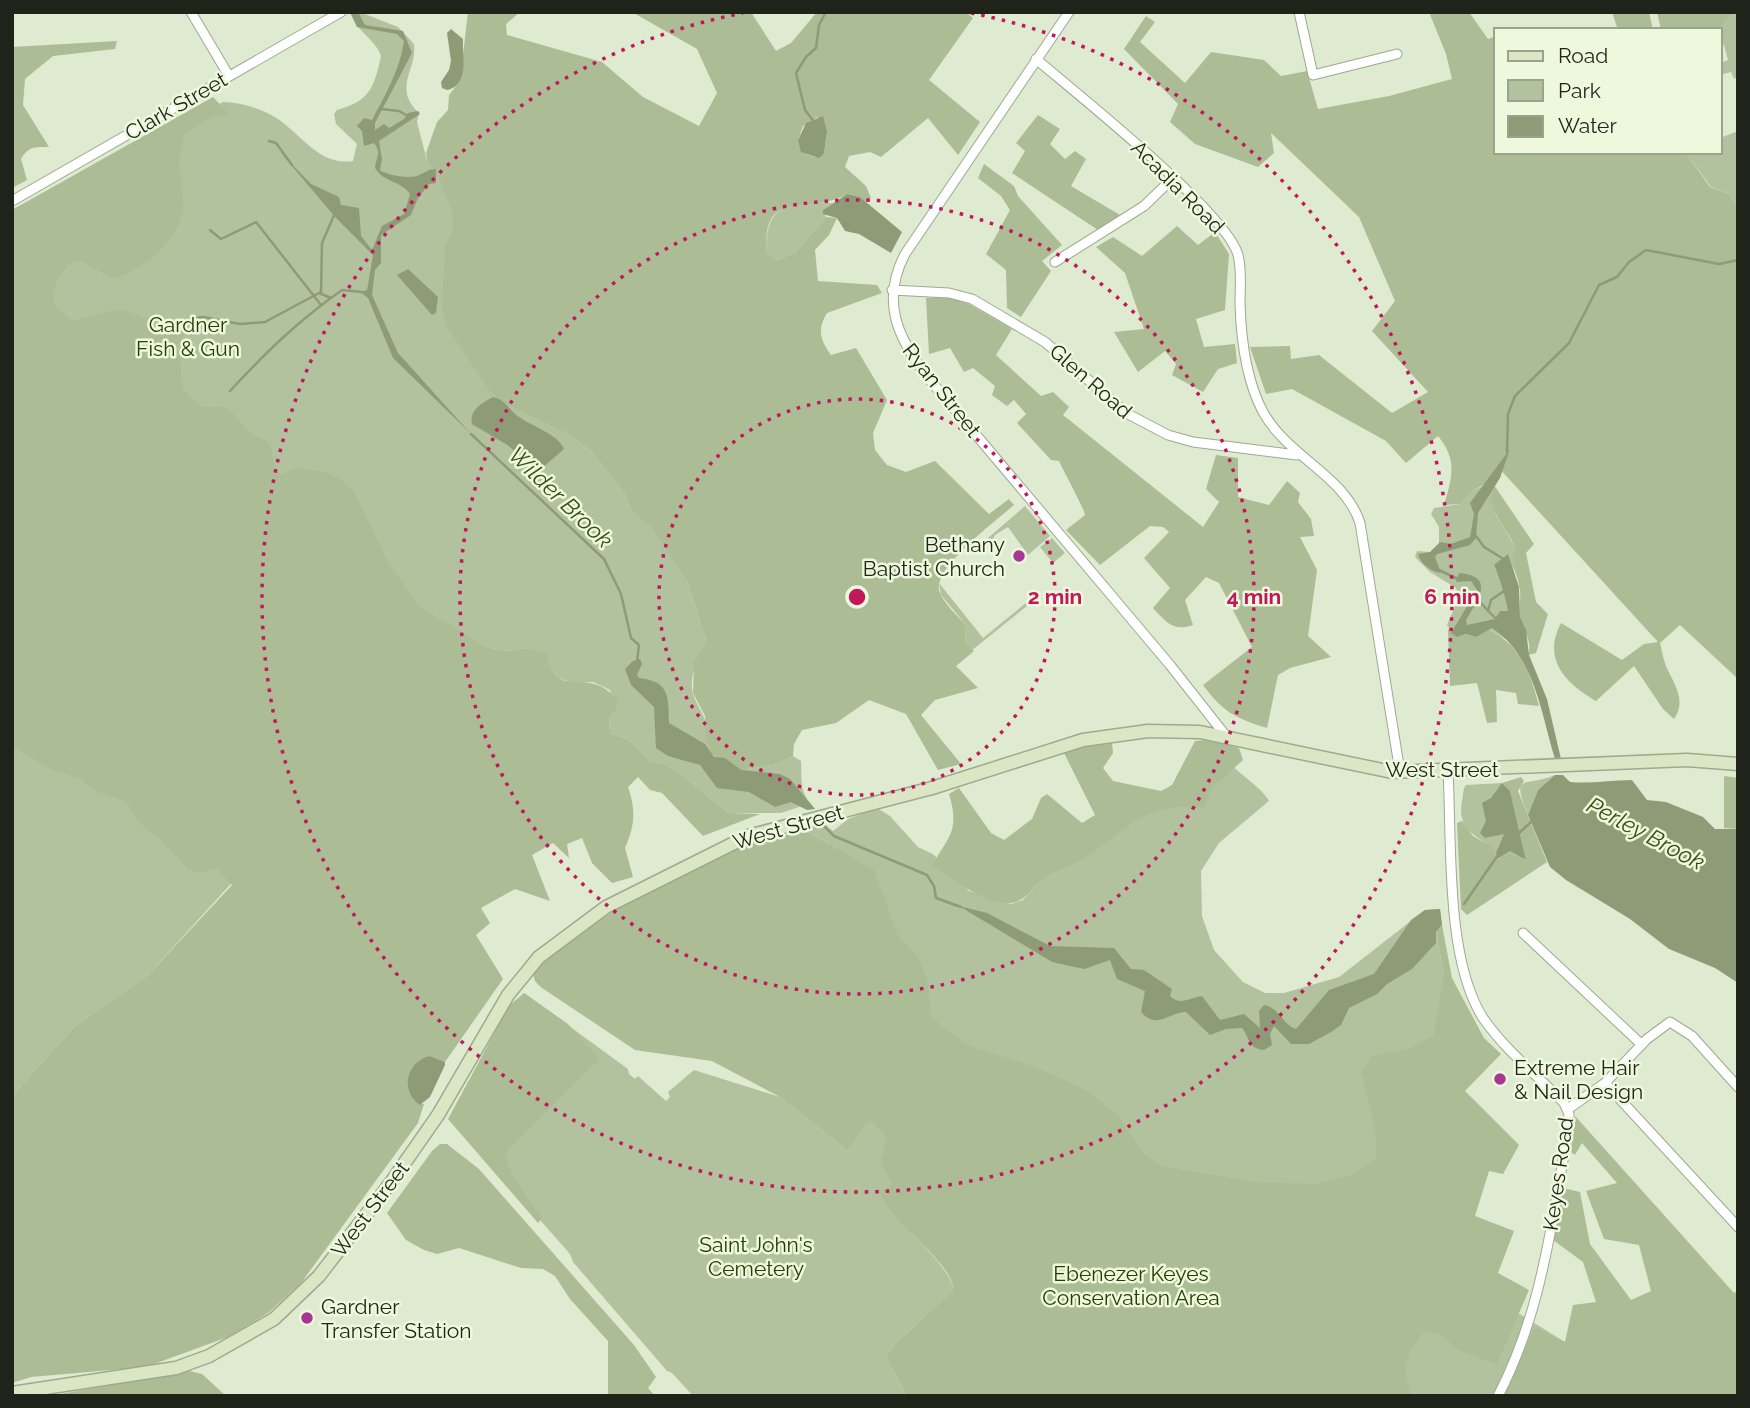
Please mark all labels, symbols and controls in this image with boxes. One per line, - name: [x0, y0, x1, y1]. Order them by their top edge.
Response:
- legend: [1494, 28, 1722, 154]
- text: Road: [1558, 43, 1608, 68]
- street label: Clark Street: [121, 67, 231, 145]
- text: Park: [1558, 78, 1601, 103]
- text: Water: [1558, 113, 1617, 138]
- street label: Acadia Road: [1126, 135, 1230, 239]
- park label: Gardner Fish & Gun: [136, 312, 240, 361]
- street label: Ryan Street: [898, 338, 986, 442]
- street label: Glen Road: [1045, 338, 1137, 424]
- water label: Wilder Brook: [503, 441, 619, 553]
- place label: Bethany Baptist Church: [863, 532, 1005, 581]
- marker: Bethany Baptist Church: [1011, 548, 1027, 564]
- text: 2 min: [1028, 584, 1082, 609]
- text: 4 min: [1227, 584, 1281, 609]
- text: 6 min: [1424, 584, 1480, 609]
- centre of rings: [845, 585, 869, 609]
- street label: West Street: [1385, 757, 1499, 782]
- water label: Perley Brook: [1583, 791, 1709, 875]
- street label: West Street: [730, 799, 846, 855]
- place label: Extreme Hair & Nail Design: [1514, 1055, 1643, 1104]
- marker: Extreme Hair & Nail Design: [1492, 1071, 1508, 1087]
- street label: Keyes Road: [1538, 1116, 1578, 1232]
- street label: West Street: [326, 1156, 414, 1262]
- park label: Saint John's Cemetery: [699, 1232, 813, 1281]
- park label: Ebenezer Keyes Conservation Area: [1042, 1261, 1220, 1310]
- place label: Gardner Transfer Station: [321, 1294, 472, 1343]
- marker: Gardner Transfer Station: [299, 1310, 315, 1326]

